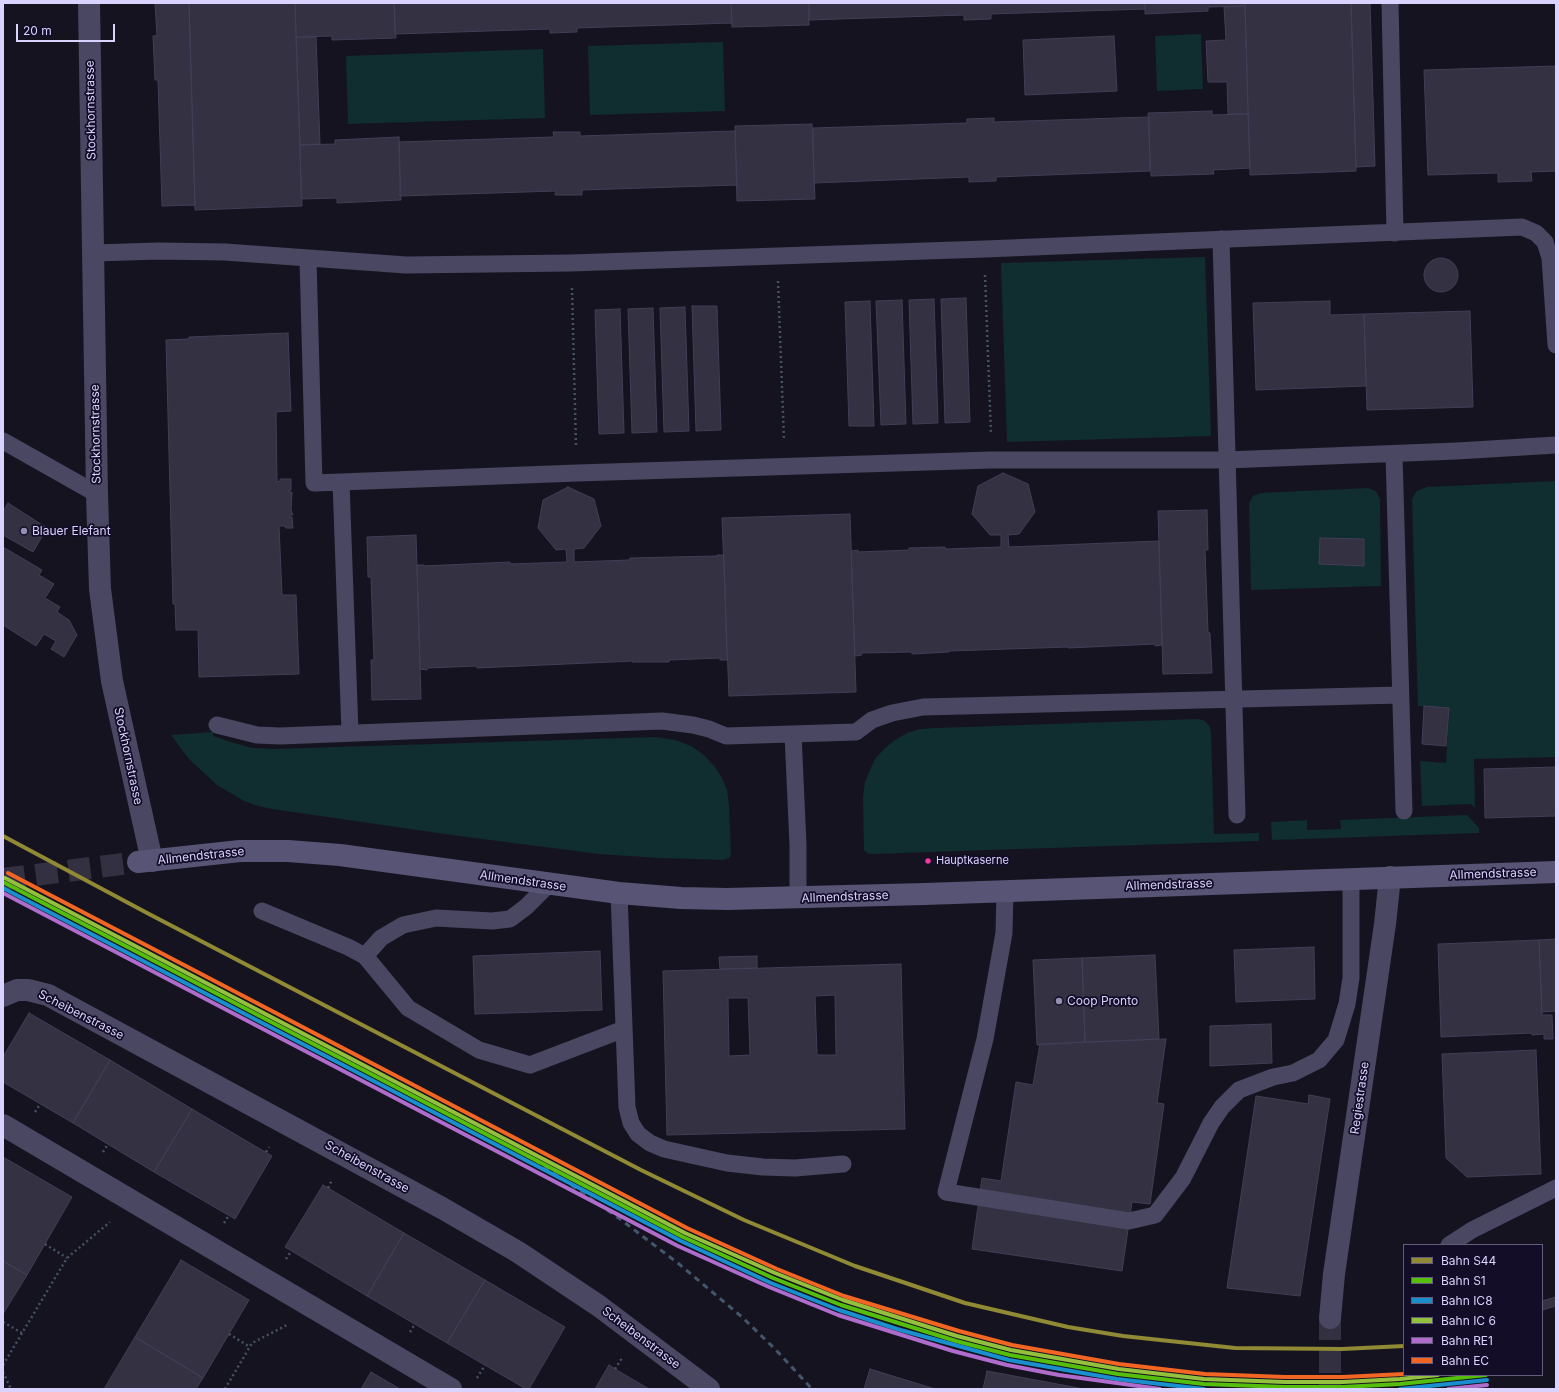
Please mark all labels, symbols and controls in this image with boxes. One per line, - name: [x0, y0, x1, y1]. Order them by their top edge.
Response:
- scale bar: [18, 16, 117, 42]
- text: 20 m: [23, 23, 52, 38]
- street label: Stockhornstrasse: [83, 60, 99, 160]
- street label: Stockhornstrasse: [88, 384, 104, 484]
- place label: Blauer Elefant: [32, 524, 111, 538]
- marker: Blauer Elefant: [19, 526, 29, 536]
- street label: Stockhornstrasse: [111, 706, 145, 806]
- street label: Allmendstrasse: [157, 844, 245, 868]
- place label: Hauptkaserne: [936, 854, 1009, 868]
- marker: Hauptkaserne: [923, 856, 933, 866]
- street label: Allmendstrasse: [1449, 865, 1537, 883]
- street label: Allmendstrasse: [479, 868, 567, 894]
- street label: Allmendstrasse: [1125, 876, 1213, 894]
- street label: Allmendstrasse: [801, 888, 889, 906]
- street label: Scheibenstrasse: [36, 987, 126, 1043]
- place label: Coop Pronto: [1067, 994, 1138, 1008]
- marker: Coop Pronto: [1054, 996, 1064, 1006]
- street label: Regiestrasse: [1348, 1061, 1372, 1135]
- street label: Scheibenstrasse: [322, 1138, 412, 1196]
- legend: [1403, 1244, 1543, 1376]
- text: Bahn S44: [1441, 1253, 1496, 1268]
- text: Bahn S1: [1441, 1273, 1486, 1288]
- text: Bahn IC8: [1441, 1293, 1493, 1308]
- street label: Scheibenstrasse: [599, 1304, 683, 1372]
- text: Bahn IC 6: [1441, 1313, 1496, 1328]
- text: Bahn RE1: [1441, 1333, 1493, 1348]
- text: Bahn EC: [1441, 1353, 1489, 1368]

